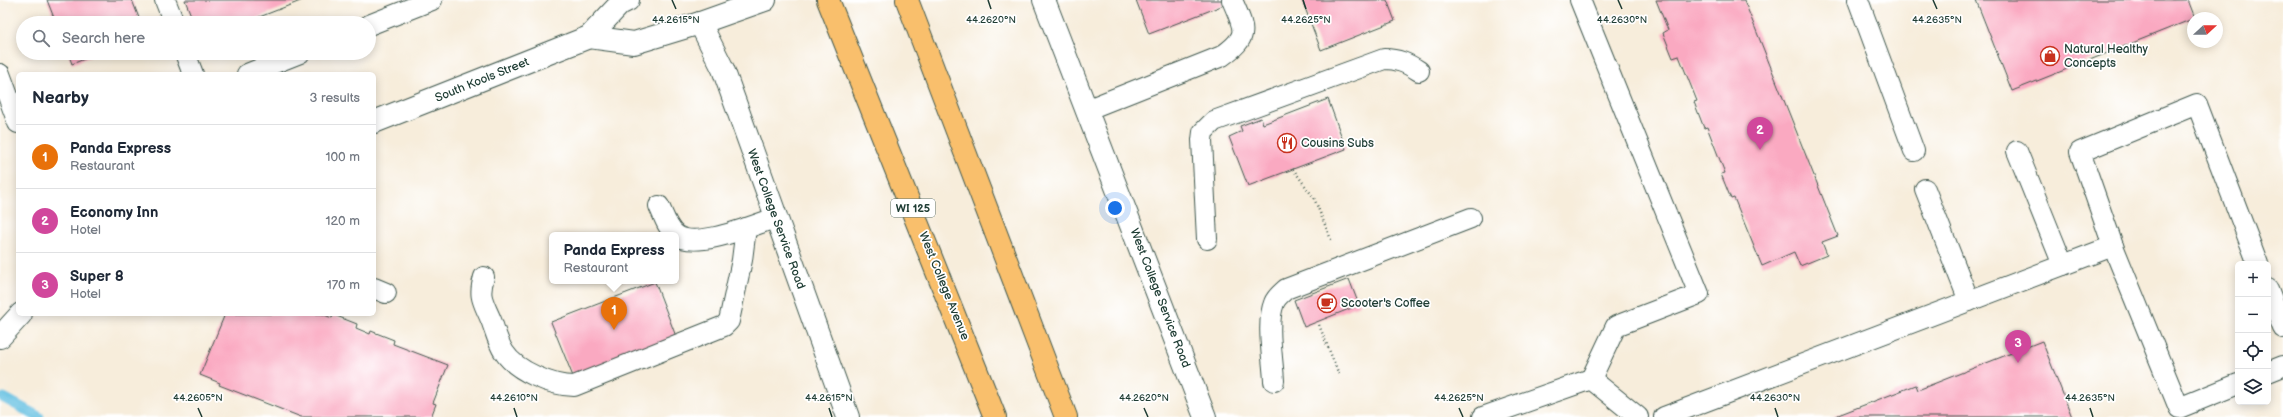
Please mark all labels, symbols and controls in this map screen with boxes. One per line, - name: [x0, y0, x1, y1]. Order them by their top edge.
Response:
- north arrow: [2187, 12, 2223, 48]
- text: 44.2615°N: [652, 14, 700, 26]
- text: 44.2620°N: [966, 14, 1016, 26]
- text: 44.2625°N: [1281, 14, 1331, 26]
- text: 44.2630°N: [1597, 14, 1647, 26]
- text: 44.2635°N: [1912, 14, 1962, 26]
- search box: [16, 16, 376, 60]
- icon: search: [30, 27, 52, 49]
- text: Search here: [62, 29, 145, 48]
- place label: Natural Healthy Concepts: [2064, 42, 2149, 71]
- shop icon: Natural Healthy Concepts: [2039, 45, 2061, 67]
- street label: South Kools Street: [433, 54, 531, 106]
- text: Nearby: [32, 88, 89, 108]
- text: 3 results: [309, 90, 360, 106]
- pin: 2: [1747, 117, 1773, 150]
- restaurant icon: Cousins Subs: [1276, 132, 1298, 154]
- place label: Cousins Subs: [1301, 136, 1374, 151]
- text: Panda Express: [70, 139, 171, 158]
- street label: West College Service Road: [744, 147, 808, 291]
- text: 1: [42, 149, 48, 165]
- text: 100 m: [325, 149, 360, 165]
- text: Restaurant: [70, 158, 135, 174]
- your location: [1105, 198, 1125, 218]
- road number: WI 125: [891, 199, 935, 217]
- text: Economy Inn: [70, 203, 158, 222]
- text: 2: [41, 213, 49, 229]
- text: 120 m: [325, 213, 360, 229]
- text: Hotel: [70, 222, 101, 238]
- street label: West College Service Road: [1126, 226, 1194, 370]
- street label: West College Avenue: [915, 230, 973, 342]
- popup: [549, 232, 679, 284]
- text: Panda Express: [563, 241, 665, 260]
- text: Restaurant: [563, 260, 628, 276]
- map controls: [2235, 261, 2271, 405]
- button: +: [2235, 261, 2271, 297]
- text: Super 8: [70, 267, 124, 286]
- text: 3: [41, 277, 49, 293]
- text: 170 m: [327, 277, 360, 293]
- text: Hotel: [70, 286, 101, 302]
- cafe icon: Scooter's Coffee: [1316, 292, 1338, 314]
- place label: Scooter's Coffee: [1341, 296, 1430, 311]
- pin: 1: [601, 297, 627, 330]
- button: −: [2235, 297, 2271, 333]
- pin: 3: [2005, 330, 2031, 363]
- button: locate: [2235, 333, 2271, 369]
- button: layers: [2235, 369, 2271, 405]
- text: 44.2605°N: [173, 392, 223, 404]
- text: 44.2610°N: [490, 392, 538, 404]
- text: 44.2615°N: [805, 392, 853, 404]
- text: 44.2620°N: [1119, 392, 1169, 404]
- text: 44.2625°N: [1434, 392, 1484, 404]
- text: 44.2630°N: [1750, 392, 1800, 404]
- text: 44.2635°N: [2065, 392, 2115, 404]

